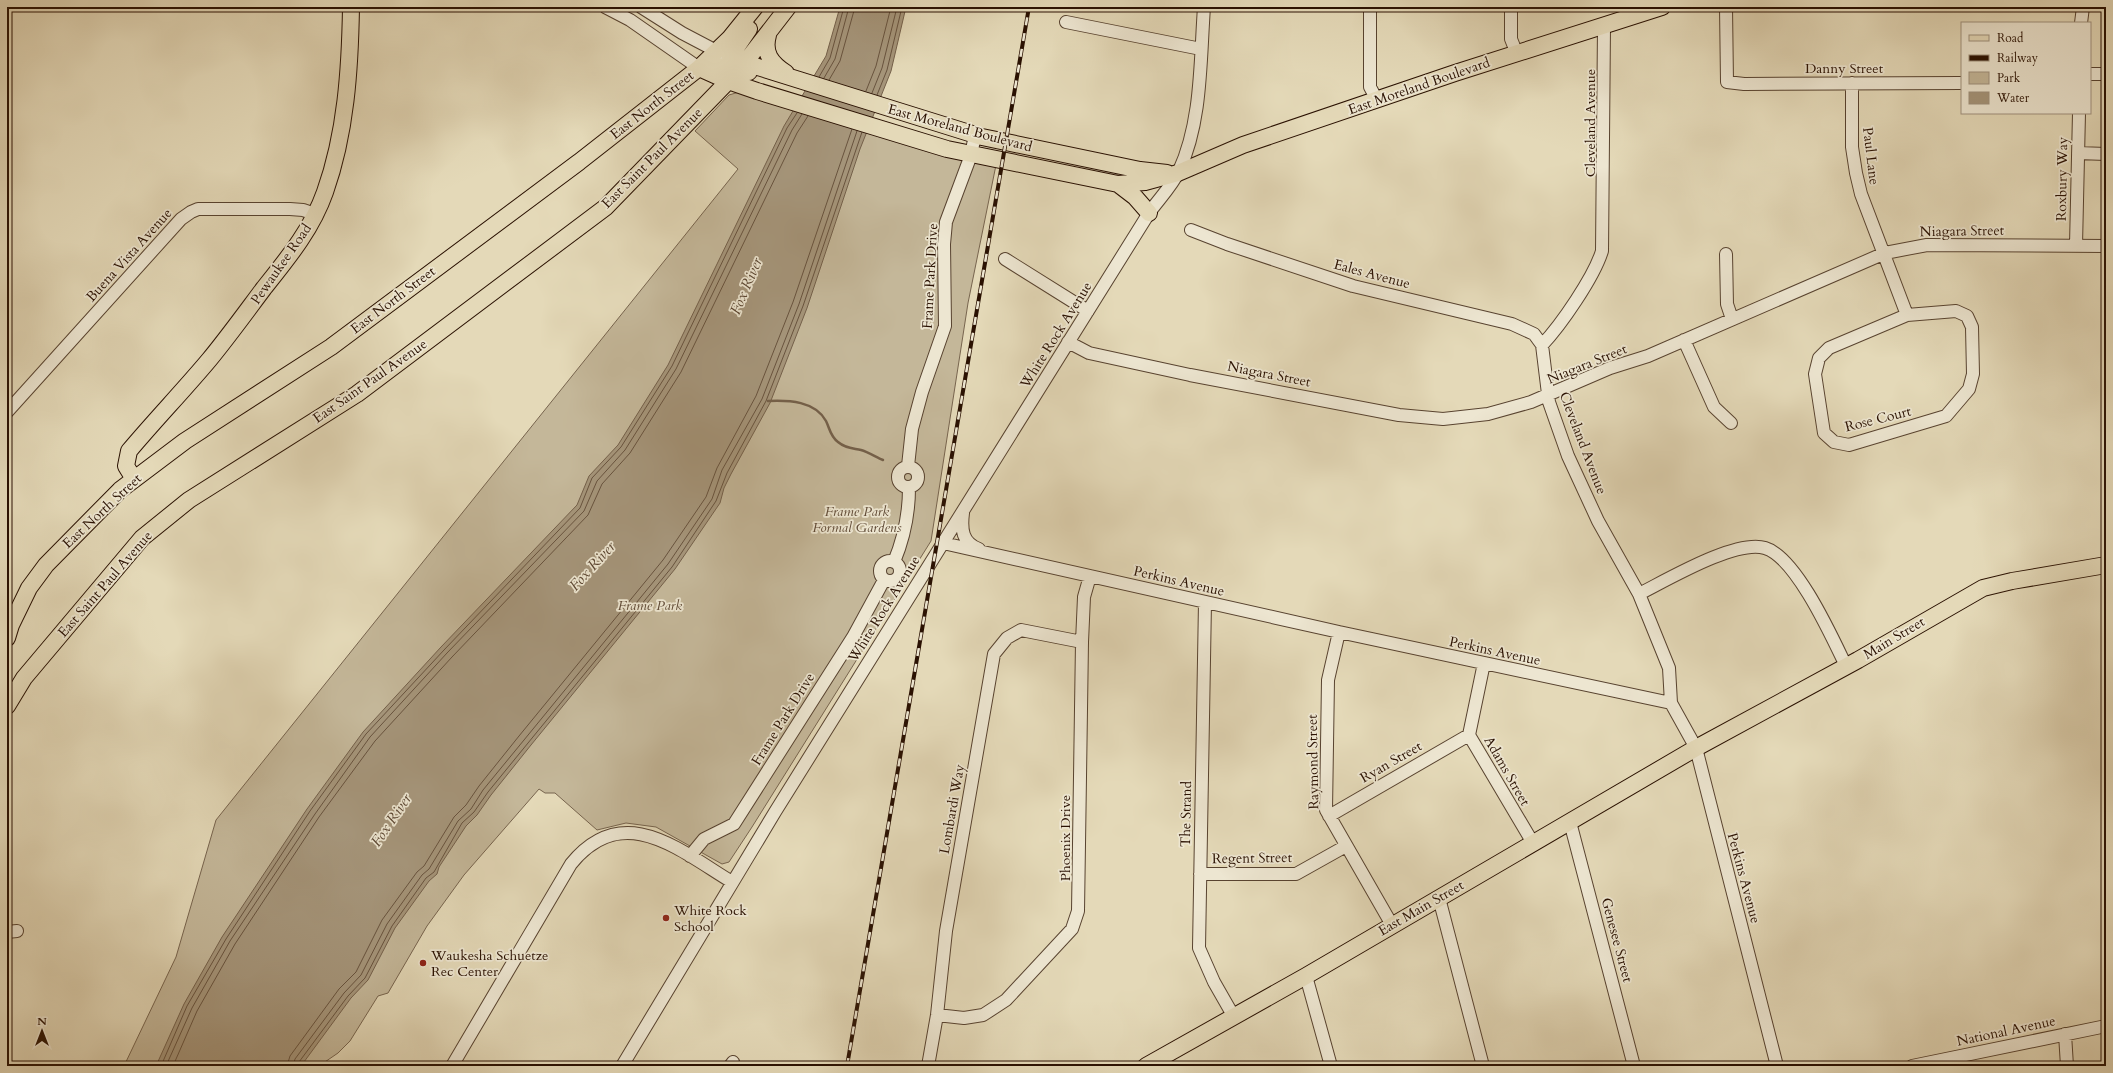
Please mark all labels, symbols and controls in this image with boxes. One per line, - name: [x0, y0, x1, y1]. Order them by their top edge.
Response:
- legend: [1961, 22, 2091, 114]
- text: Road: [1997, 30, 2024, 46]
- text: Railway: [1997, 50, 2039, 66]
- street label: East Moreland Boulevard: [1345, 53, 1493, 119]
- street label: Danny Street: [1805, 59, 1884, 78]
- street label: East North Street: [606, 66, 698, 144]
- street label: Cleveland Avenue: [1581, 69, 1600, 177]
- text: Park: [1997, 70, 2021, 86]
- text: Water: [1996, 90, 2030, 106]
- street label: East Moreland Boulevard: [886, 100, 1035, 157]
- street label: East Saint Paul Avenue: [597, 103, 707, 213]
- street label: Paul Lane: [1858, 126, 1884, 186]
- street label: Roxbury Way: [2052, 136, 2072, 221]
- street label: Buena Vista Avenue: [82, 204, 176, 306]
- street label: Pewaukee Road: [246, 219, 316, 308]
- street label: Niagara Street: [1920, 221, 2005, 241]
- street label: Frame Park Drive: [918, 223, 942, 329]
- water label: Fox River: [725, 254, 767, 317]
- street label: Eales Avenue: [1332, 255, 1412, 293]
- street label: East North Street: [347, 261, 440, 338]
- street label: White Rock Avenue: [1015, 278, 1096, 393]
- street label: East Saint Paul Avenue: [309, 334, 431, 428]
- street label: Niagara Street: [1544, 339, 1630, 389]
- street label: Niagara Street: [1226, 357, 1313, 391]
- street label: Cleveland Avenue: [1555, 389, 1611, 497]
- street label: Rose Court: [1843, 401, 1914, 436]
- street label: East North Street: [58, 469, 146, 553]
- park label: Frame Park Formal Gardens: [813, 502, 902, 537]
- street label: East Saint Paul Avenue: [53, 527, 157, 641]
- water label: Fox River: [565, 536, 620, 595]
- street label: White Rock Avenue: [843, 552, 924, 667]
- street label: Perkins Avenue: [1132, 561, 1226, 601]
- park label: Frame Park: [618, 596, 682, 615]
- street label: Main Street: [1860, 612, 1929, 664]
- street label: Perkins Avenue: [1448, 632, 1542, 670]
- street label: Frame Park Drive: [747, 669, 819, 769]
- street label: Raymond Street: [1303, 714, 1323, 810]
- street label: Adams Street: [1479, 733, 1535, 810]
- street label: Ryan Street: [1357, 736, 1426, 787]
- street label: Lombardi Way: [935, 762, 969, 855]
- street label: The Strand: [1176, 780, 1196, 847]
- water label: Fox River: [366, 789, 417, 850]
- street label: Phoenix Drive: [1056, 795, 1075, 881]
- street label: Perkins Avenue: [1723, 831, 1765, 925]
- street label: Regent Street: [1212, 848, 1293, 868]
- street label: East Main Street: [1375, 875, 1468, 940]
- street label: Genesee Street: [1597, 896, 1638, 985]
- place label: White Rock School: [673, 901, 747, 936]
- marker: White Rock School: [661, 913, 671, 923]
- place label: Waukesha Schuetze Rec Center: [430, 946, 548, 981]
- marker: Waukesha Schuetze Rec Center: [418, 958, 428, 968]
- north arrow: [22, 1011, 62, 1051]
- street label: National Avenue: [1955, 1011, 2057, 1051]
- text: N: [37, 1014, 47, 1029]

